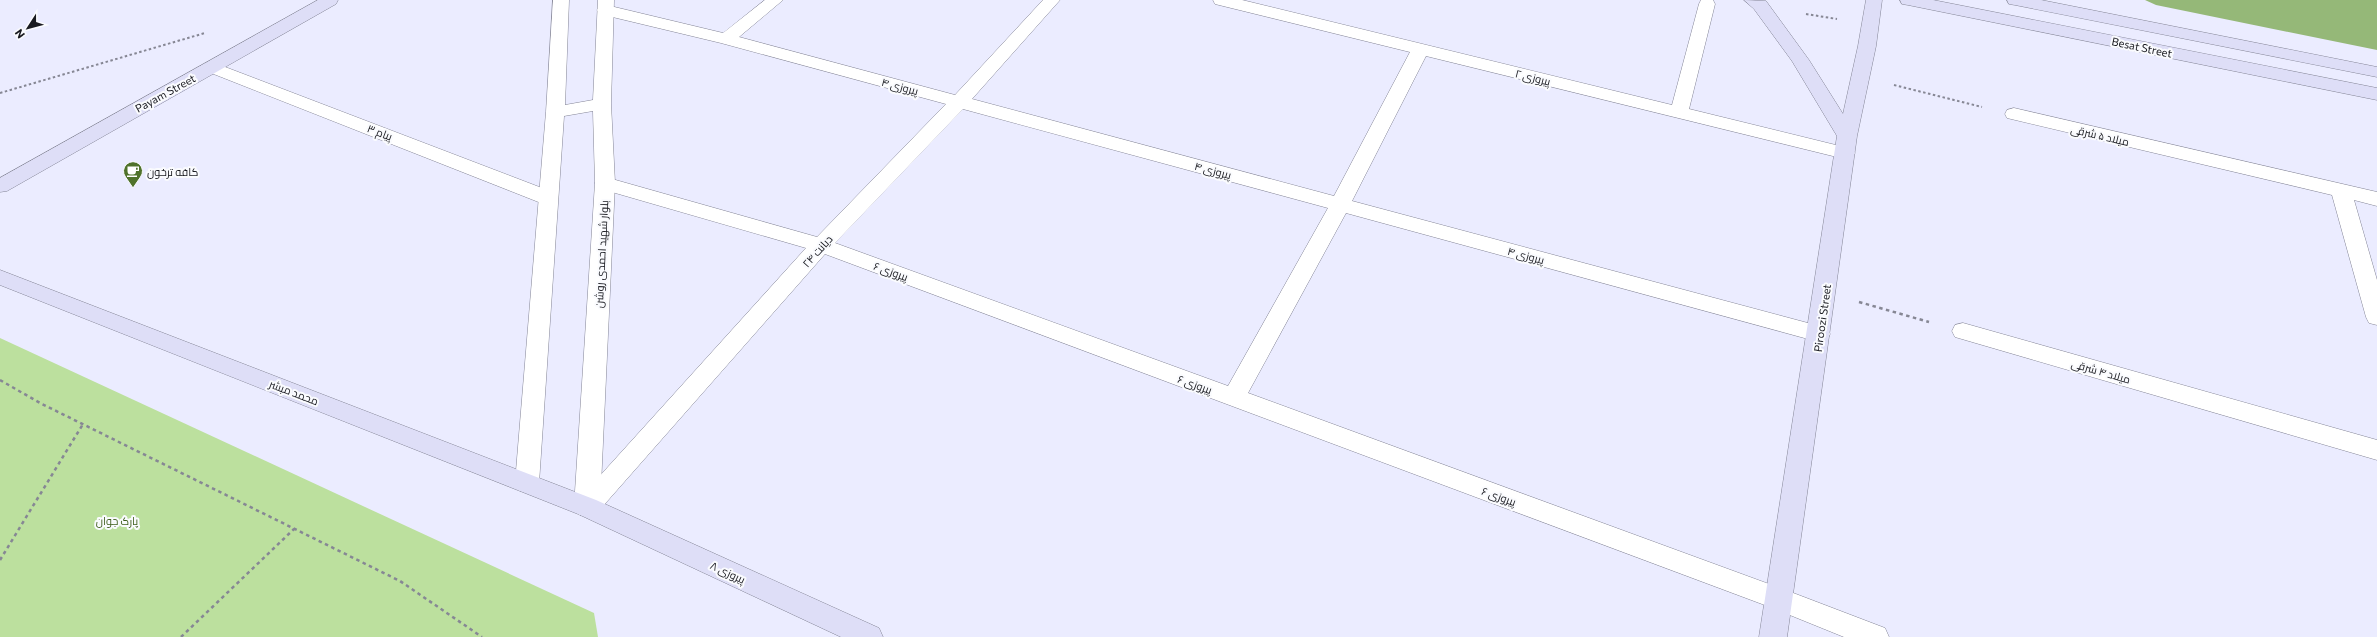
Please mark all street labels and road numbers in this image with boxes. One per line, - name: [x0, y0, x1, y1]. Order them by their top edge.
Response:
- street label: Besat Street: [2111, 34, 2174, 60]
- street label: پیروزی ۲: [1514, 66, 1552, 89]
- street label: Payam Street: [133, 71, 198, 115]
- street label: پیروزی ۴: [880, 75, 920, 98]
- street label: پیام ۳: [365, 121, 394, 145]
- street label: میلاد ۵ شرقی: [2069, 122, 2131, 149]
- street label: پیروزی ۴: [1193, 159, 1233, 182]
- street label: بلوار شهید احمدی روشن: [592, 200, 611, 308]
- street label: دیانت ۲۴: [799, 232, 835, 270]
- street label: پیروزی ۴: [1506, 244, 1546, 267]
- street label: پیروزی ۶: [872, 259, 910, 284]
- street label: Piroozi Street: [1811, 283, 1833, 353]
- street label: میلاد ۴ شرقی: [2070, 356, 2132, 387]
- street label: پیروزی ۶: [1176, 372, 1214, 397]
- street label: محمد مبشر: [266, 376, 321, 408]
- street label: پیروزی ۶: [1480, 484, 1518, 509]
- street label: پیروزی ۸: [708, 558, 748, 587]

